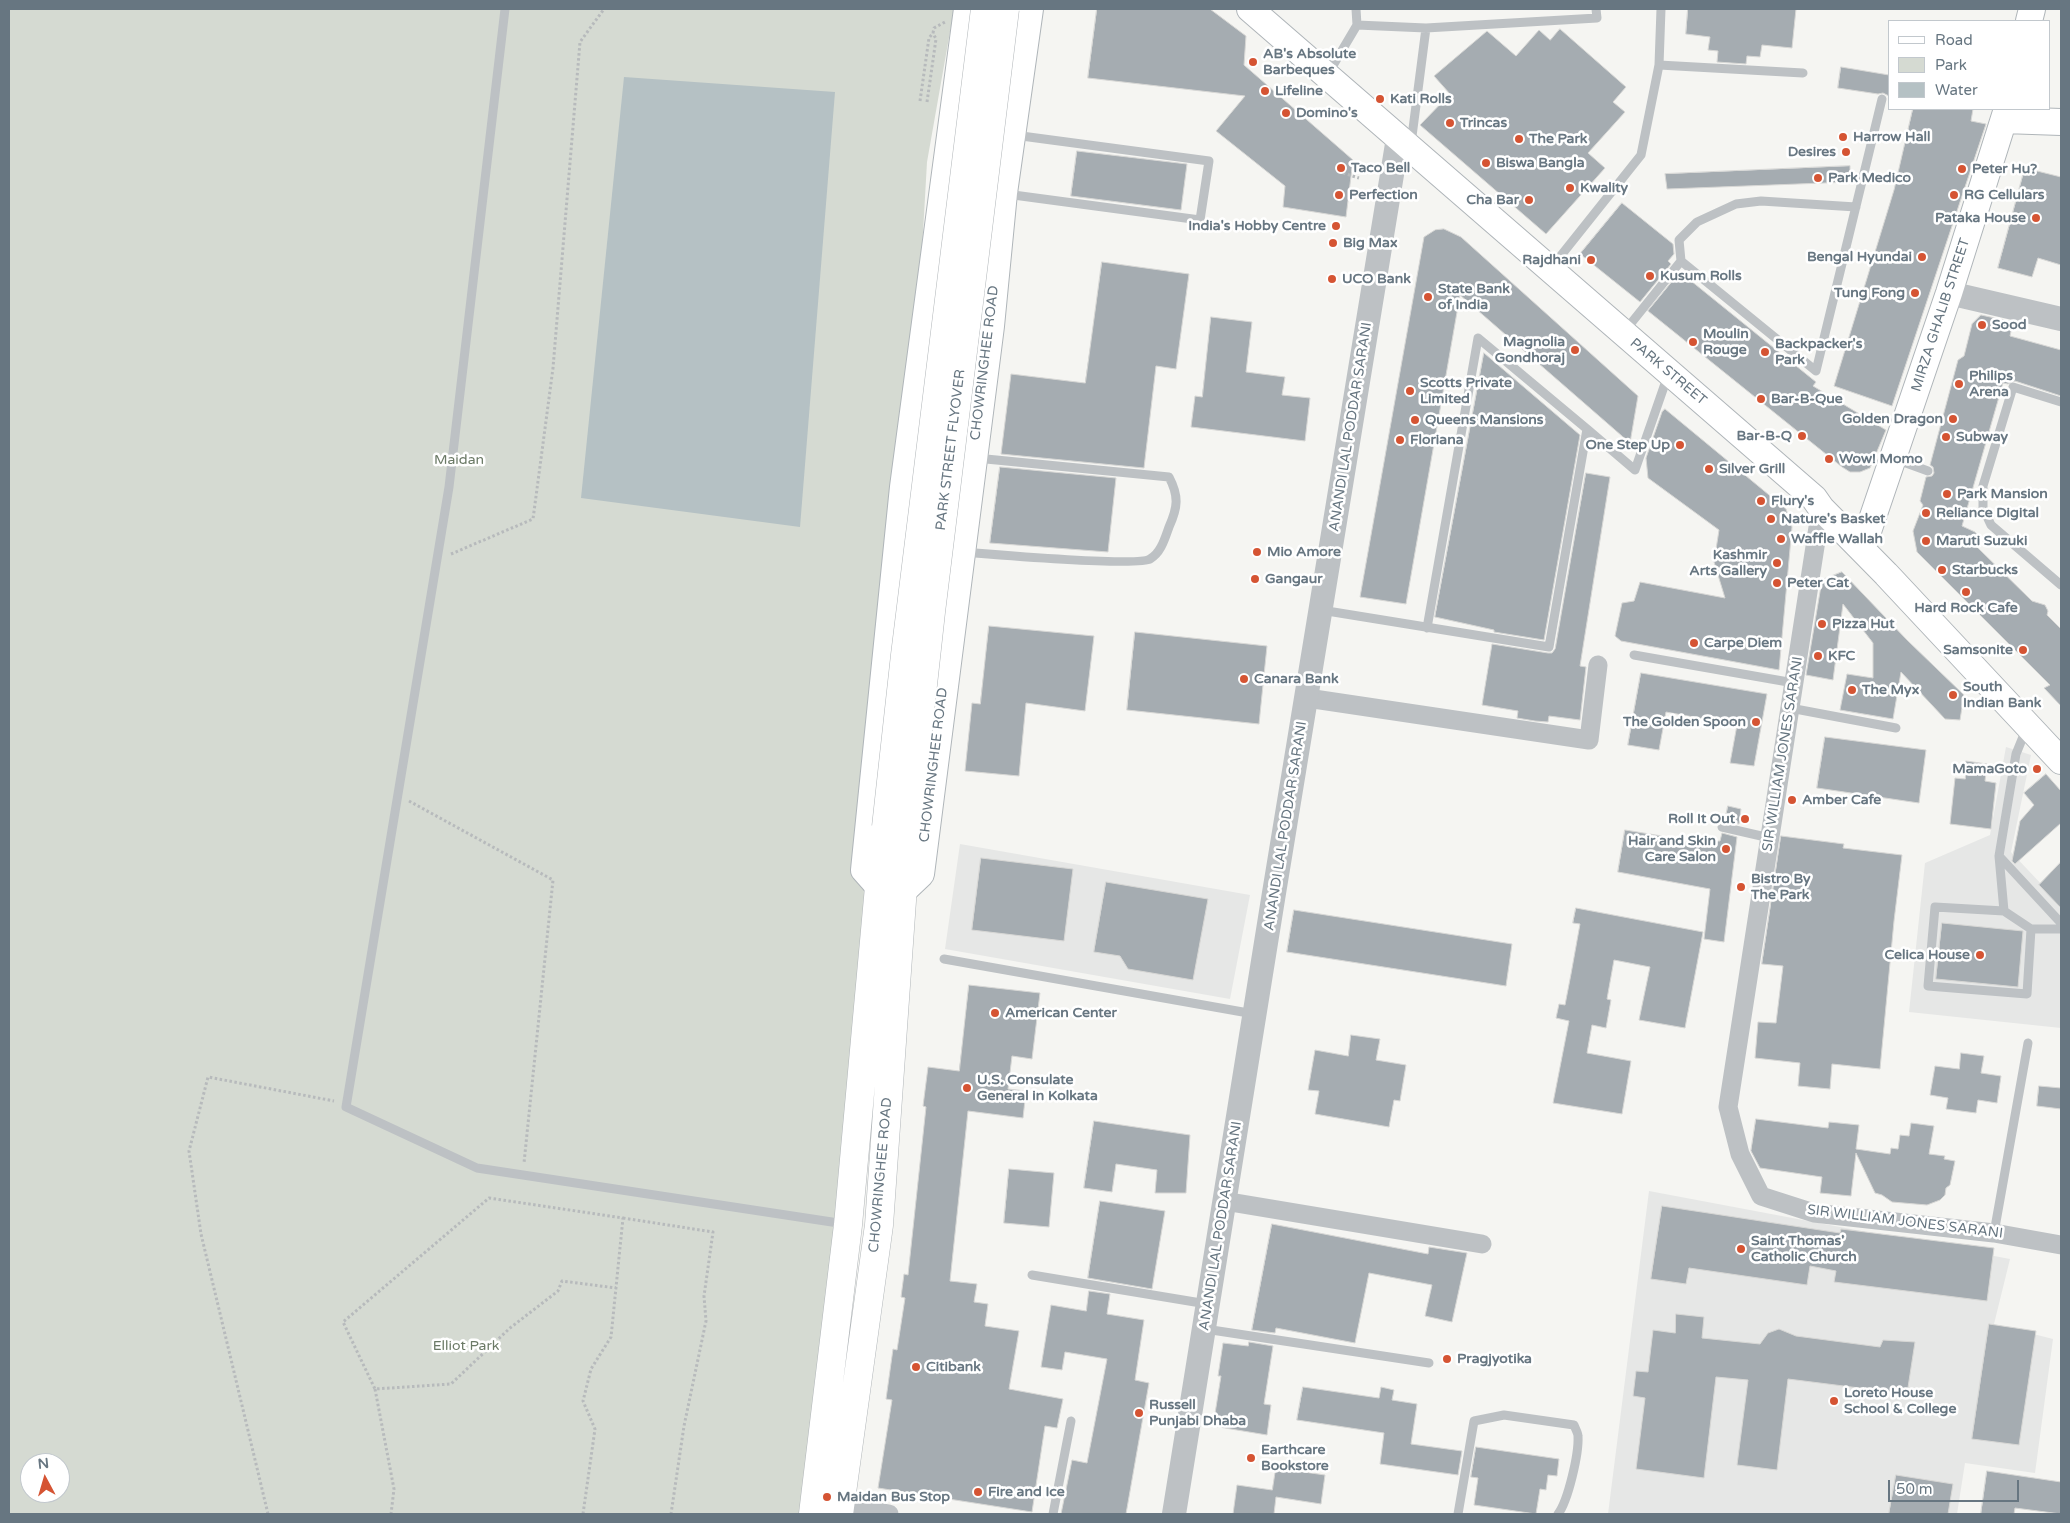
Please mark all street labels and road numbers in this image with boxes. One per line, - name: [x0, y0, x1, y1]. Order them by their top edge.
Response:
- street label: MIRZA GHALIB STREET: [1908, 236, 1974, 394]
- street label: CHOWRINGHEE ROAD: [967, 285, 1003, 441]
- street label: ANANDI LAL PODDAR SARANI: [1326, 321, 1376, 533]
- street label: PARK STREET: [1626, 335, 1710, 409]
- street label: PARK STREET FLYOVER: [933, 368, 969, 532]
- street label: SIR WILLIAM JONES SARANI: [1759, 655, 1807, 853]
- street label: CHOWRINGHEE ROAD: [916, 687, 952, 843]
- street label: ANANDI LAL PODDAR SARANI: [1261, 720, 1311, 932]
- street label: CHOWRINGHEE ROAD: [866, 1097, 896, 1253]
- street label: ANANDI LAL PODDAR SARANI: [1196, 1120, 1246, 1332]
- street label: SIR WILLIAM JONES SARANI: [1806, 1202, 2004, 1242]

